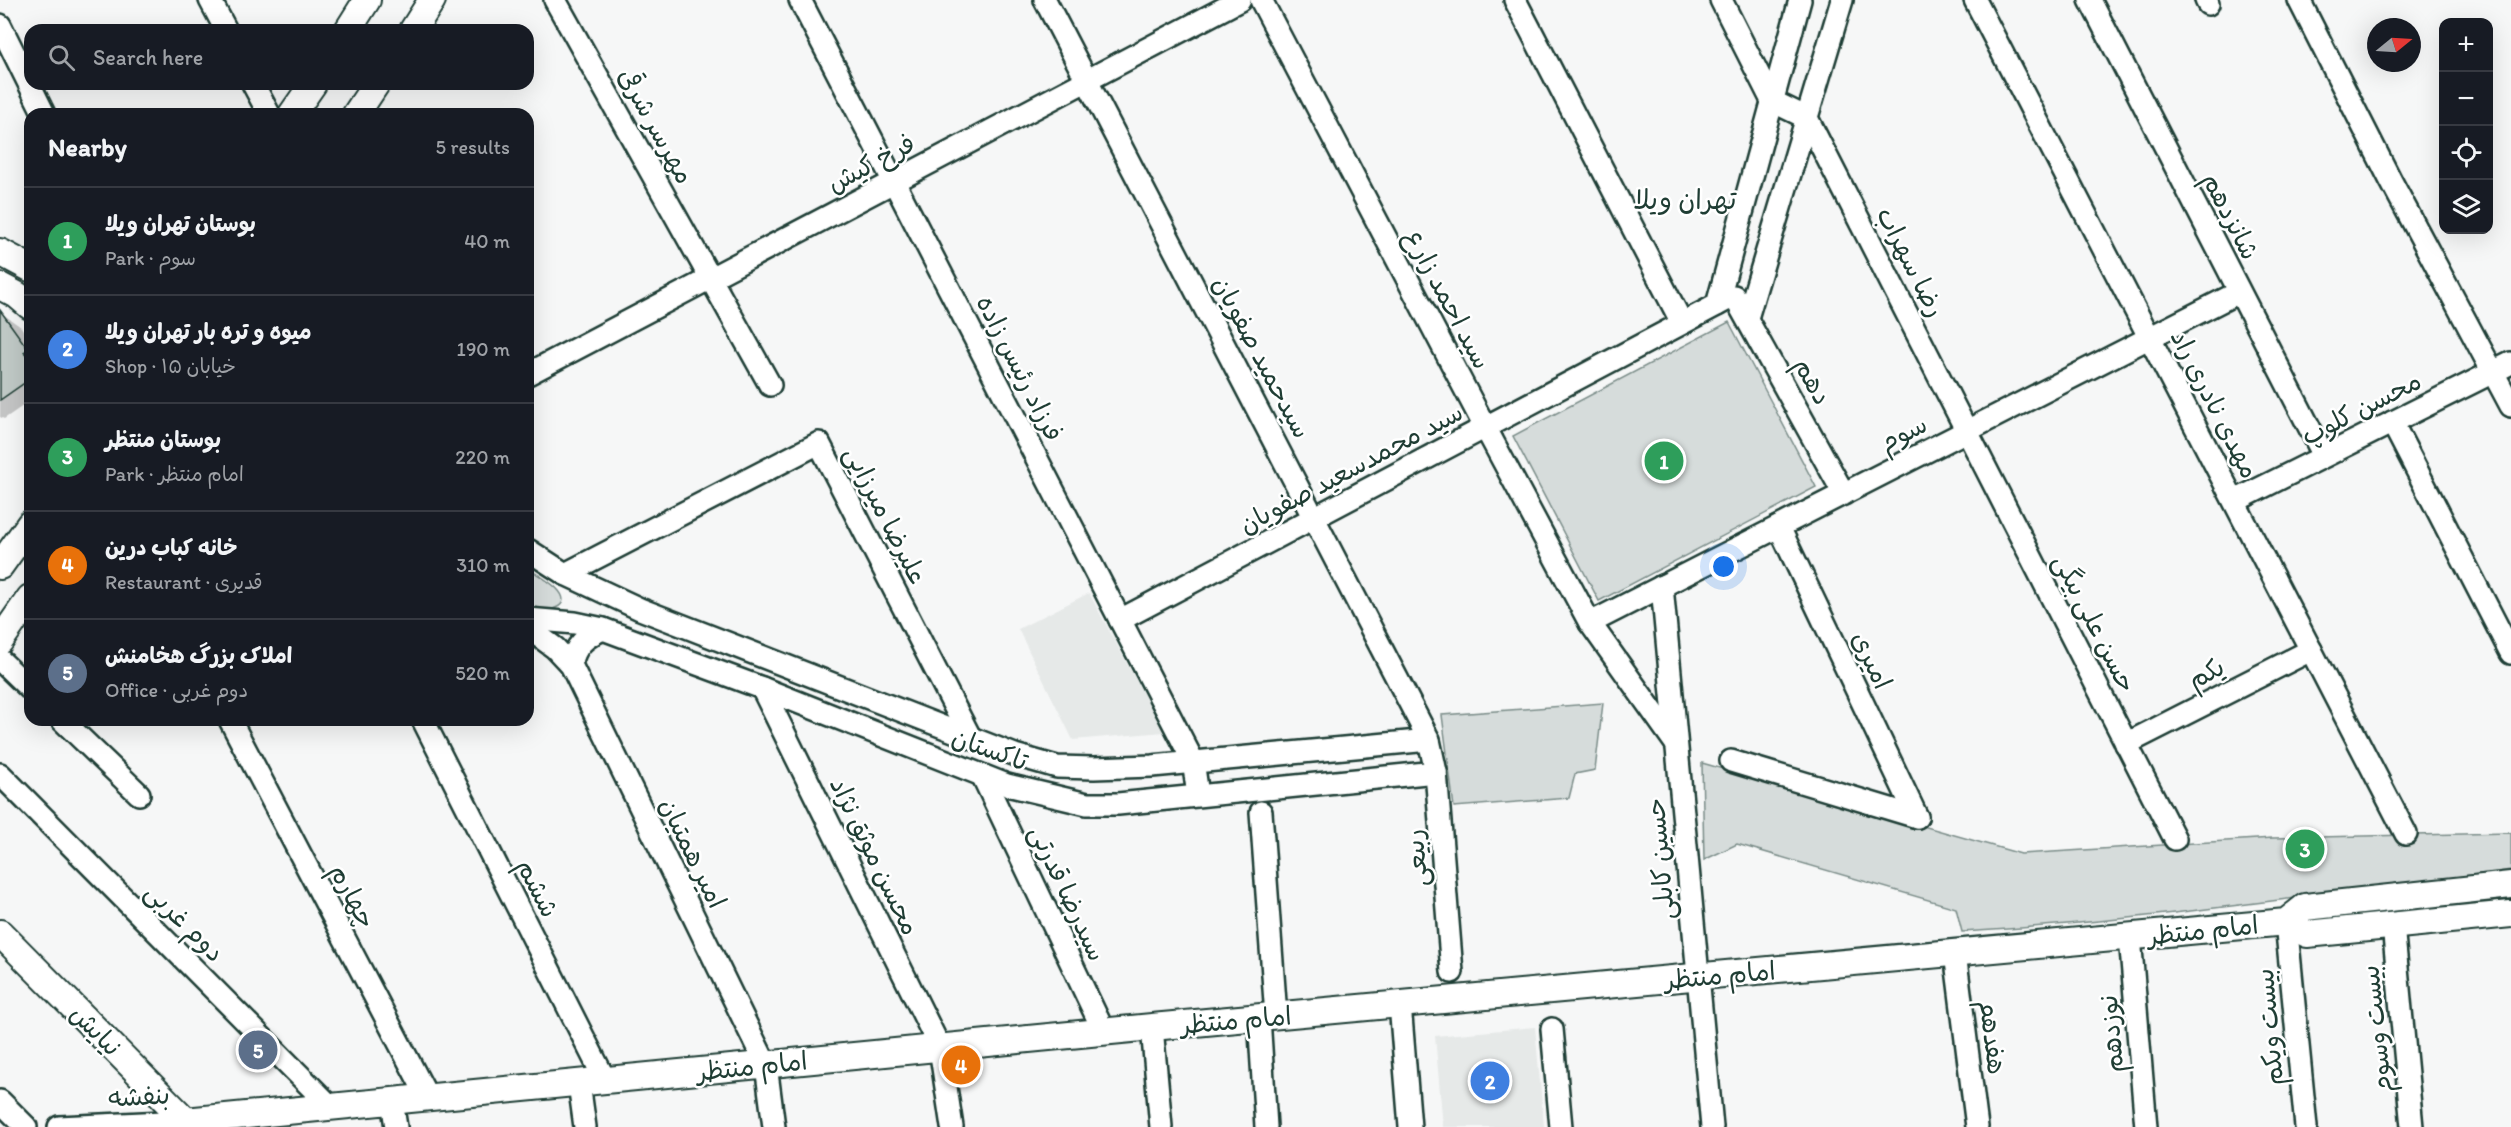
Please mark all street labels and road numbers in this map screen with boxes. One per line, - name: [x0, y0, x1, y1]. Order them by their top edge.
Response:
- street label: مهرسر شرقی: [611, 62, 701, 190]
- street label: فرخ کیش: [822, 127, 921, 201]
- street label: شانزدهم: [2192, 167, 2266, 267]
- street label: رضا سهراب: [1870, 202, 1952, 322]
- street label: سید احمد زارع: [1396, 224, 1498, 375]
- street label: سیدحمید صفویان: [1206, 270, 1318, 444]
- street label: فرزاد رئیس زاده: [970, 290, 1070, 446]
- street label: مهدی نادری راد: [2164, 324, 2266, 484]
- street label: دهم: [1784, 352, 1839, 412]
- street label: محسن کلوپ: [2296, 364, 2427, 453]
- street label: سید محمدسعید صفویان: [1234, 395, 1468, 541]
- street label: سوم: [1874, 408, 1934, 462]
- street label: علیرضا میرزایی: [837, 441, 934, 590]
- street label: حسن علی بیگی: [2046, 548, 2144, 698]
- street label: امیری: [1845, 626, 1899, 694]
- street label: یکم: [2182, 650, 2231, 699]
- street label: تاکستان: [948, 721, 1033, 778]
- street label: محسن موثق نژاد: [823, 772, 927, 940]
- street label: امیر همتیان: [653, 793, 733, 913]
- street label: حسین کابلی: [1639, 797, 1682, 921]
- street label: سیدرضا قدرتی: [1022, 820, 1113, 966]
- street label: ربیعی: [1398, 828, 1435, 888]
- street label: ششم: [506, 853, 566, 924]
- street label: چهارم: [319, 858, 383, 936]
- street label: دوم غربی: [136, 876, 231, 971]
- street label: امام منتظر: [2144, 908, 2261, 956]
- street label: امام منتظر: [1661, 954, 1777, 1000]
- street label: بیست وسوم: [2353, 963, 2403, 1095]
- street label: بیست ویکم: [2248, 967, 2294, 1087]
- street label: نوزدهم: [2092, 993, 2134, 1074]
- street label: نیایش: [64, 998, 128, 1062]
- street label: هفدهم: [1969, 998, 2013, 1077]
- street label: امام منتظر: [1177, 999, 1293, 1045]
- street label: امام منتظر: [693, 1044, 810, 1092]
- street label: بنفشه: [107, 1078, 171, 1114]

